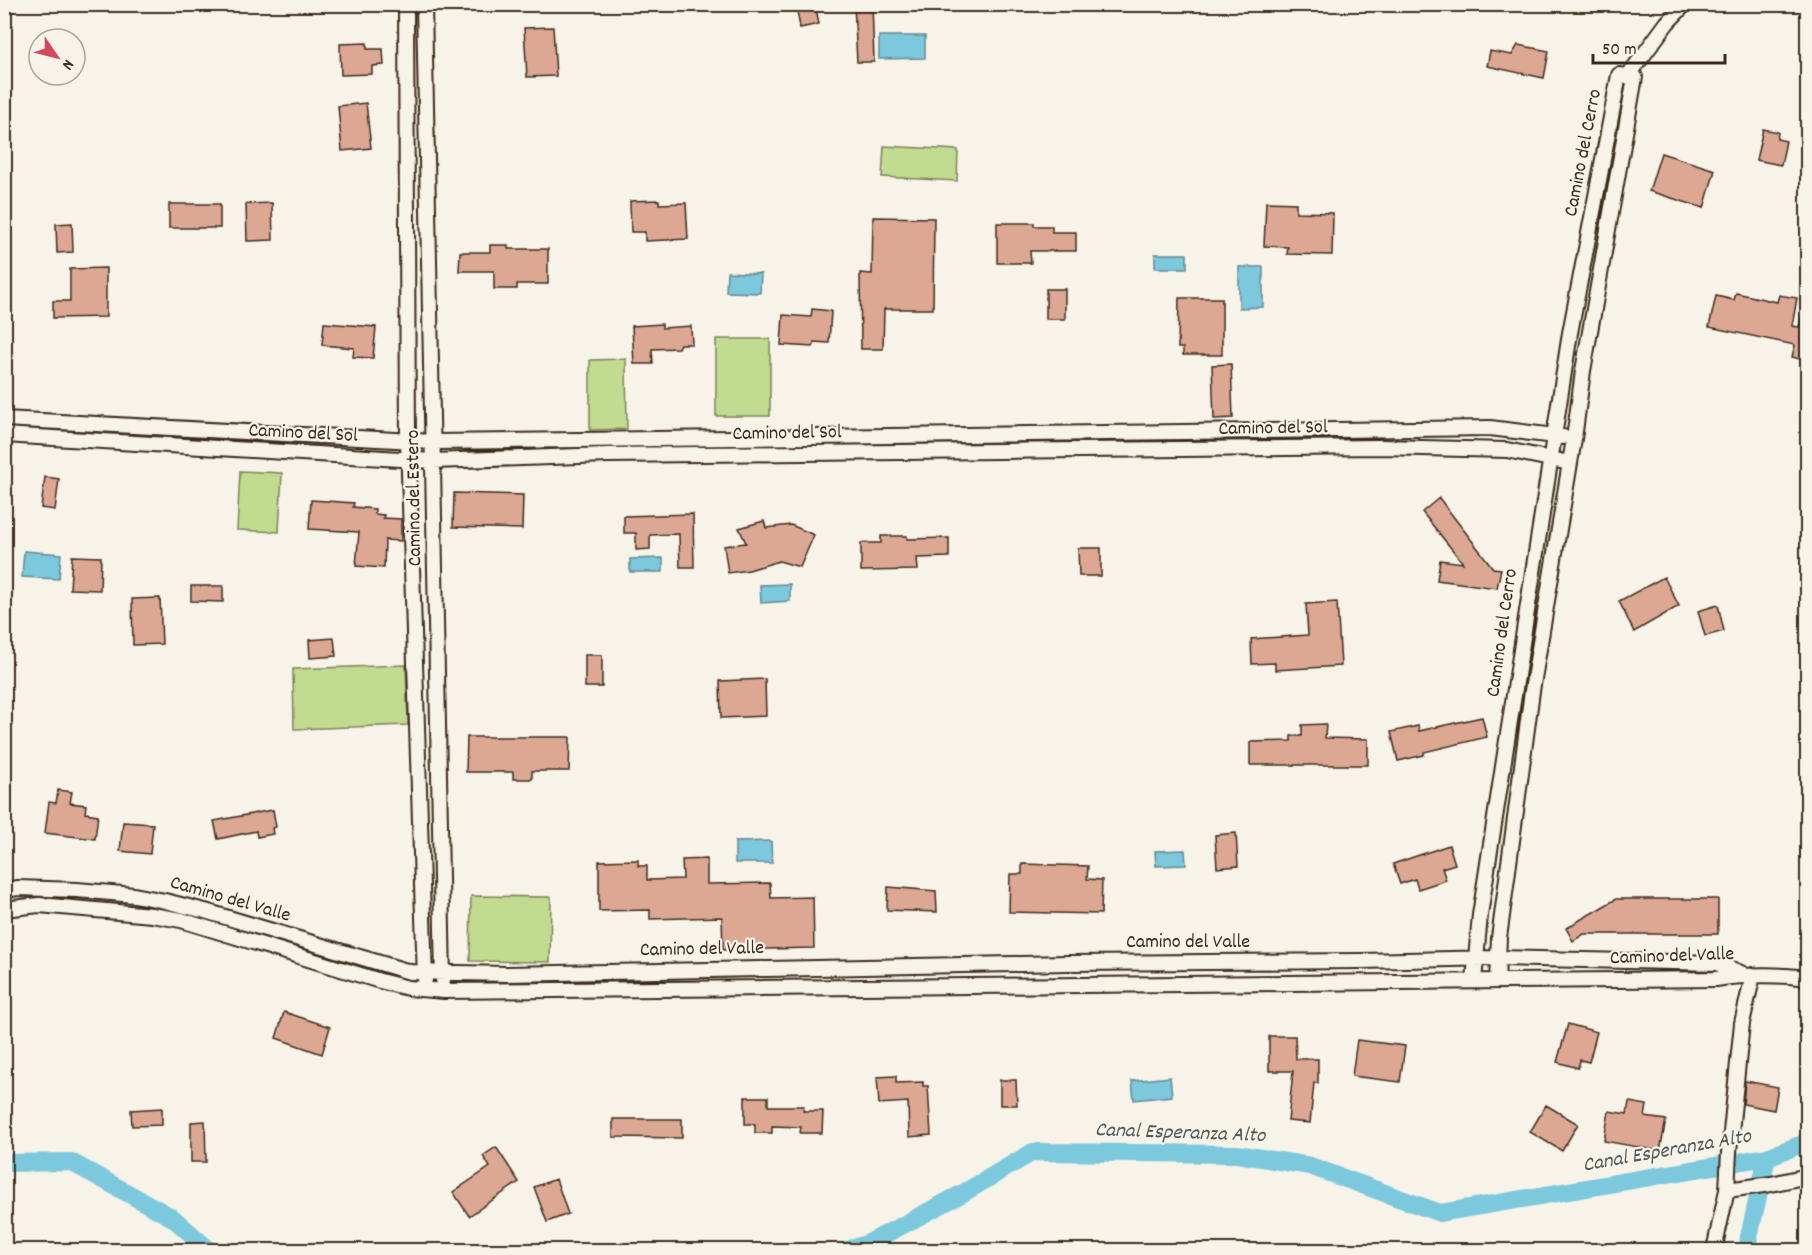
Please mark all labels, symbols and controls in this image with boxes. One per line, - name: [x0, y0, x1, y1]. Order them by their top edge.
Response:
- north arrow: [27, 27, 87, 87]
- scale bar: [1593, 27, 1725, 65]
- text: 50 m: [1602, 38, 1637, 63]
- text: N: [55, 54, 79, 74]
- street label: Camino del Cerro: [1558, 87, 1610, 219]
- street label: Camino del Sol: [1218, 414, 1328, 444]
- street label: Camino del Sol: [248, 417, 359, 451]
- street label: Camino del Sol: [732, 419, 842, 449]
- street label: Camino del Estero: [400, 429, 430, 567]
- street label: Camino del Cerro: [1480, 567, 1526, 699]
- street label: Camino del Valle: [166, 869, 294, 931]
- street label: Camino del Valle: [1126, 929, 1250, 957]
- street label: Camino del Valle: [640, 935, 765, 965]
- street label: Camino del Valle: [1609, 941, 1735, 973]
- water label: Canal Esperanza Alto: [1094, 1116, 1267, 1152]
- water label: Canal Esperanza Alto: [1580, 1122, 1755, 1182]

